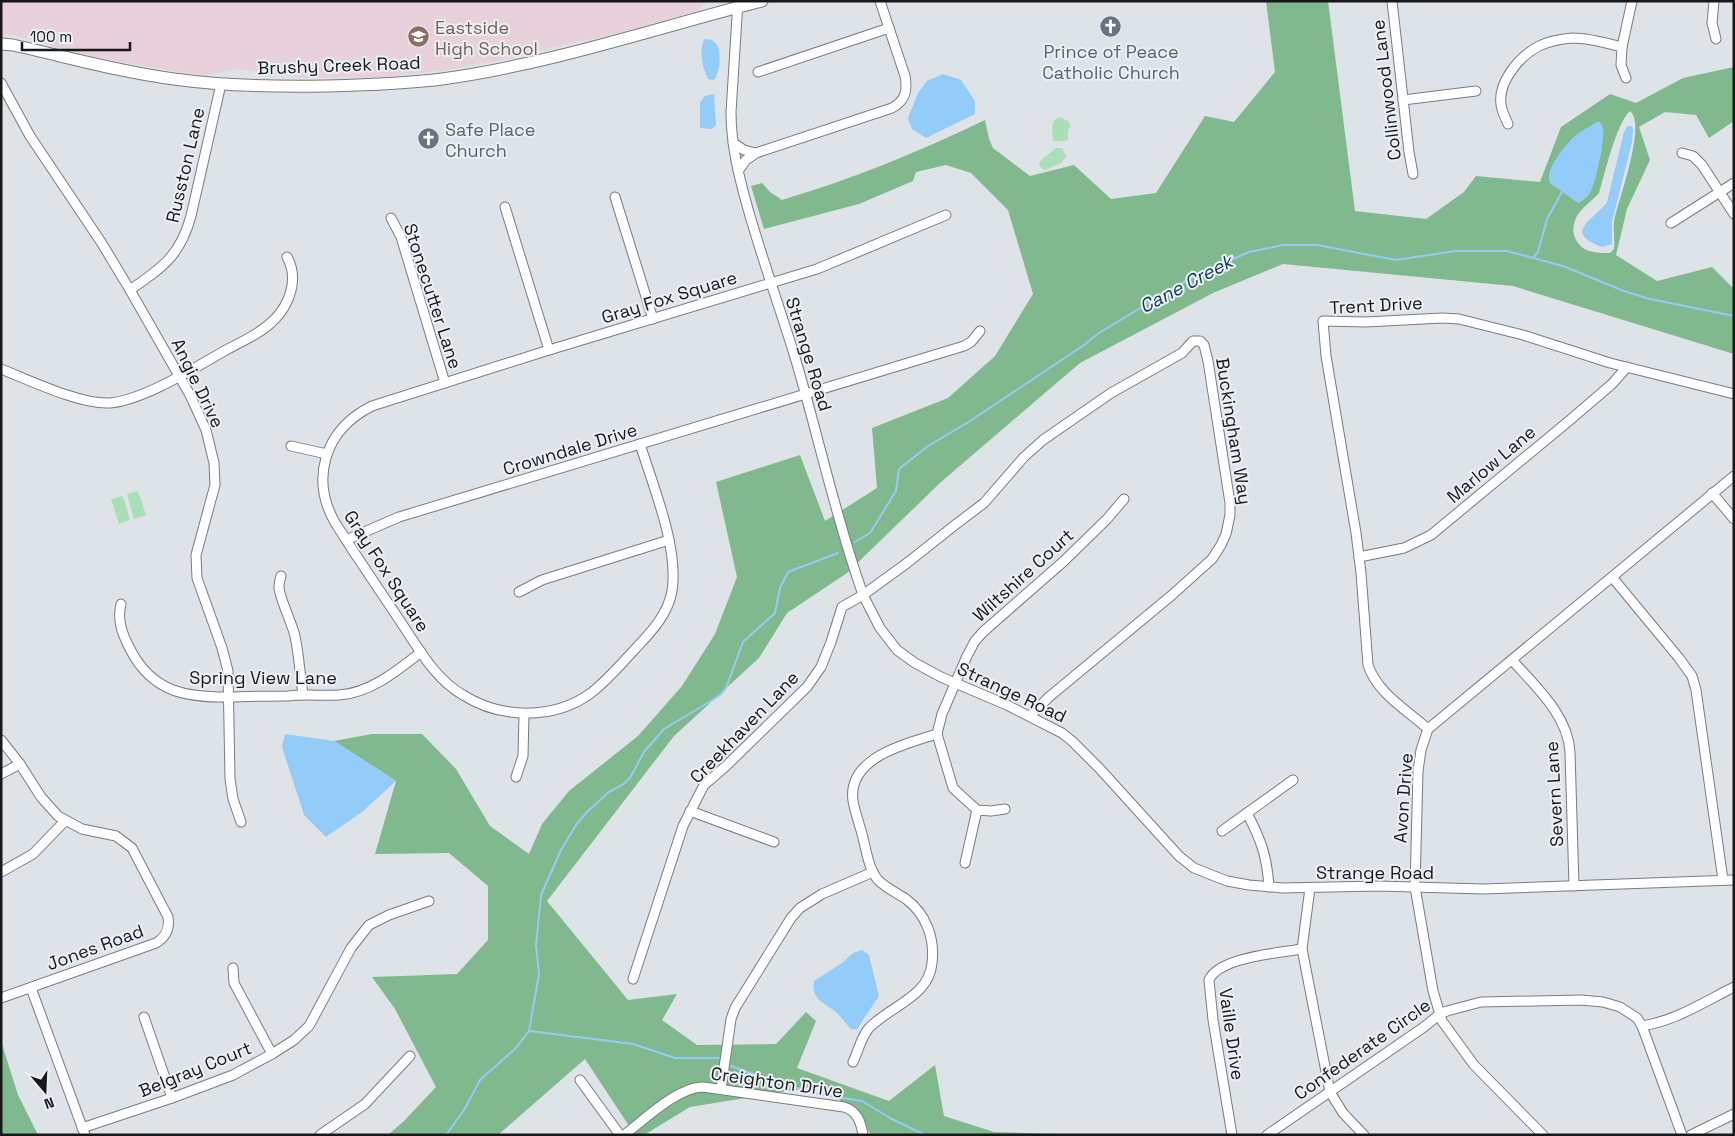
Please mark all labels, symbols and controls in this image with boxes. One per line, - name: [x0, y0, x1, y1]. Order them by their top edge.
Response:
- church icon: Prince of Peace Catholic Church: [1099, 14, 1123, 38]
- place label: Eastside High School: [435, 16, 538, 60]
- street label: Collinwood Lane: [1366, 18, 1406, 162]
- scale bar: [22, 20, 130, 52]
- school or university icon: Eastside High School: [407, 25, 431, 49]
- text: 100 m: [30, 27, 72, 46]
- place label: Prince of Peace Catholic Church: [1042, 40, 1180, 84]
- street label: Brushy Creek Road: [257, 51, 421, 79]
- street label: Russton Lane: [161, 105, 209, 225]
- place label: Safe Place Church: [445, 118, 535, 162]
- church icon: Safe Place Church: [417, 127, 441, 151]
- street label: Stonecutter Lane: [399, 220, 467, 372]
- water label: Cane Creek: [1135, 248, 1240, 319]
- street label: Gray Fox Square: [598, 265, 740, 329]
- street label: Trent Drive: [1329, 291, 1423, 319]
- street label: Strange Road: [781, 294, 837, 414]
- street label: Angie Drive: [166, 334, 230, 432]
- street label: Buckingham Way: [1211, 356, 1257, 506]
- street label: Crowndale Drive: [500, 418, 640, 480]
- street label: Marlow Lane: [1442, 420, 1540, 508]
- street label: Gray Fox Square: [339, 506, 435, 636]
- street label: Wiltshire Court: [968, 524, 1078, 626]
- street label: Strange Road: [954, 657, 1070, 727]
- street label: Spring View Lane: [189, 666, 337, 689]
- street label: Creekhaven Lane: [685, 666, 803, 788]
- street label: Severn Lane: [1540, 741, 1568, 847]
- street label: Avon Drive: [1388, 752, 1418, 844]
- street label: Strange Road: [1316, 861, 1434, 884]
- street label: Jones Road: [43, 919, 147, 975]
- street label: Vaille Drive: [1214, 987, 1250, 1081]
- street label: Confederate Circle: [1289, 993, 1435, 1105]
- street label: Belgray Court: [135, 1036, 255, 1102]
- street label: Creighton Drive: [709, 1061, 845, 1103]
- north arrow: [20, 1066, 70, 1116]
- text: N: [42, 1093, 57, 1113]

